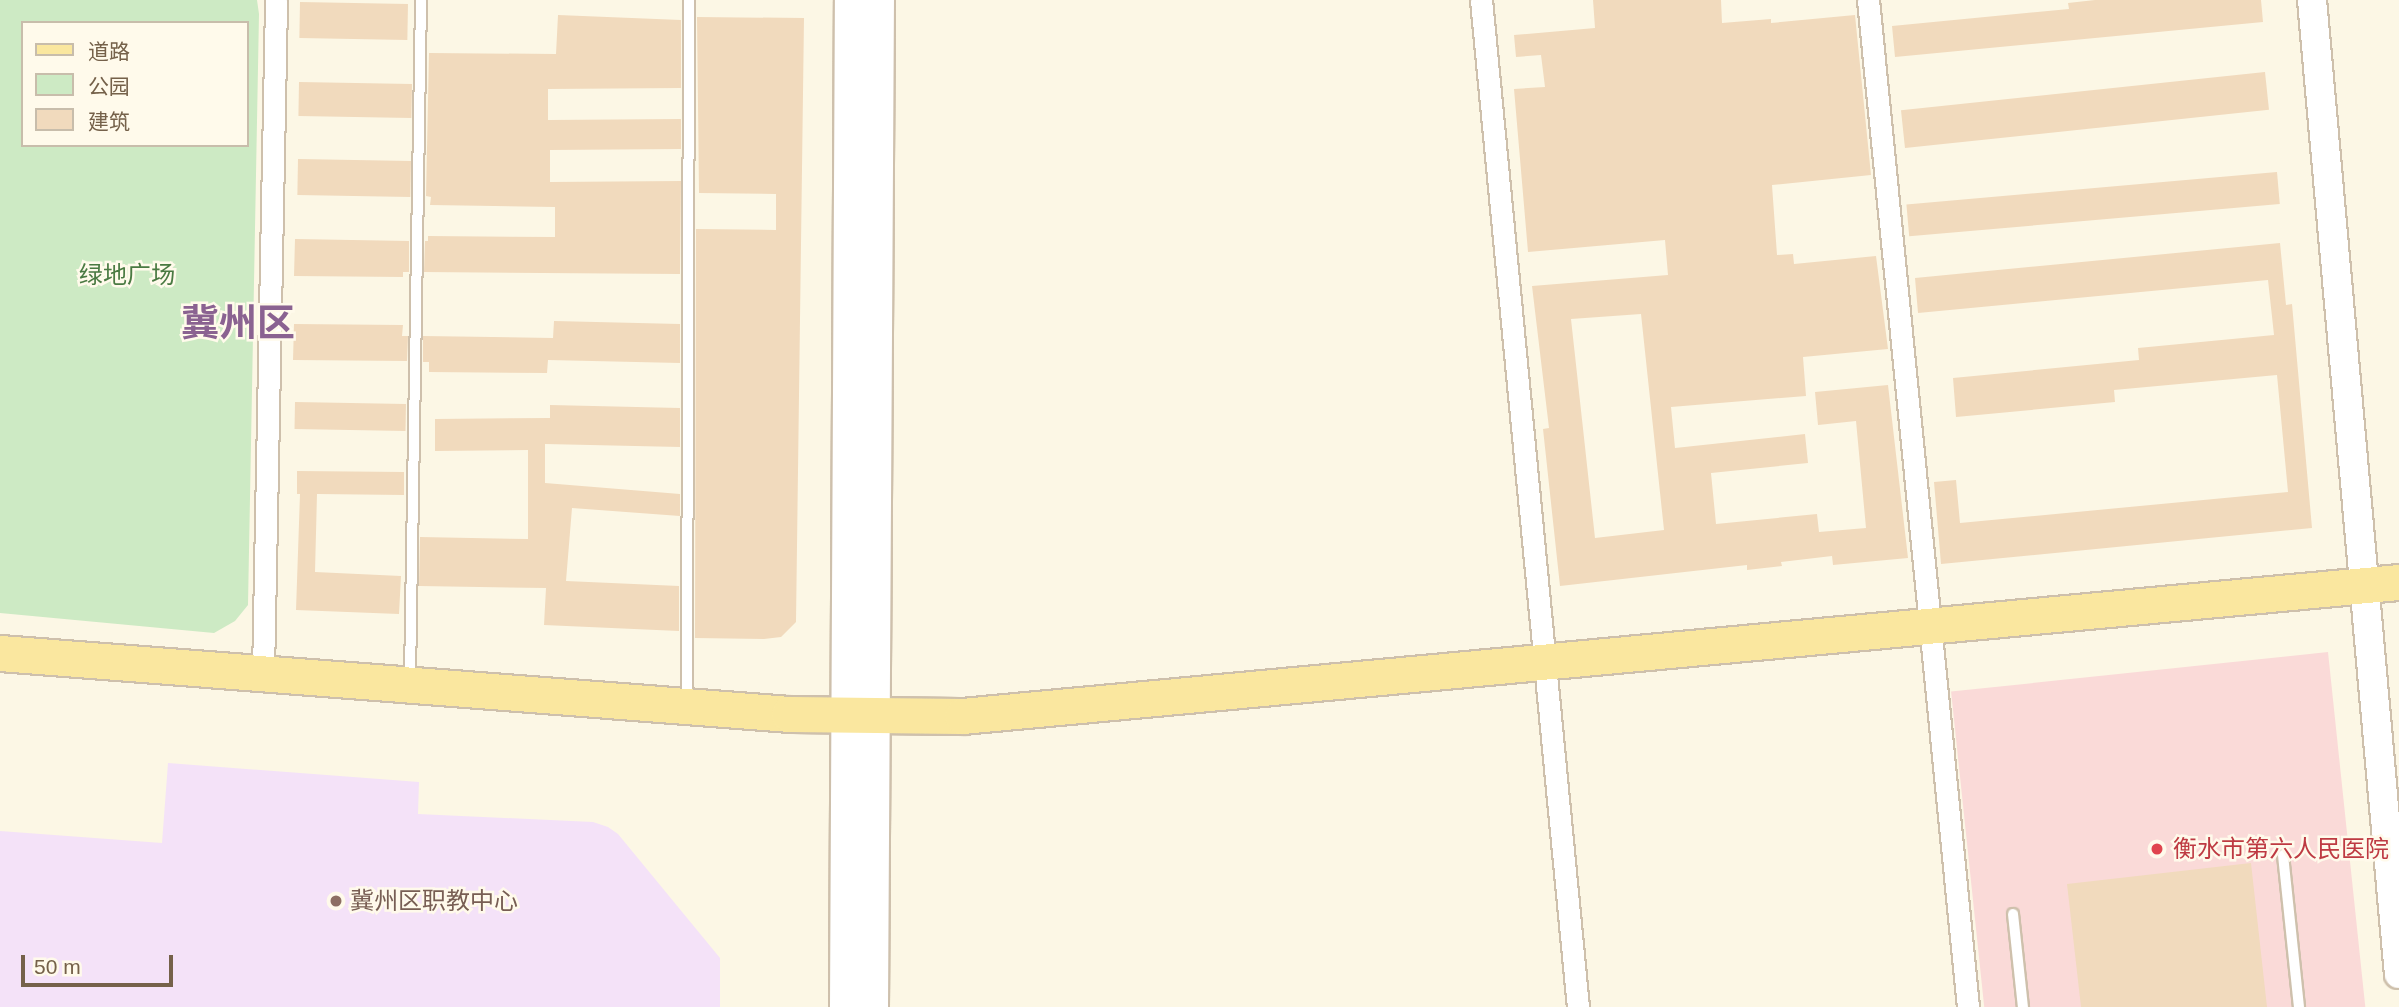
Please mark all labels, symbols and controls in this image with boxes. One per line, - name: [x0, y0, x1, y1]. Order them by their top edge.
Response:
- legend: [21, 21, 248, 147]
- text: 道路: [88, 40, 130, 63]
- text: 公园: [88, 75, 130, 98]
- text: 建筑: [88, 110, 130, 133]
- park label: 绿地广场: [79, 261, 175, 289]
- district label: 冀州区: [181, 301, 295, 347]
- place label: 衡水市第六人民医院: [2173, 835, 2389, 863]
- marker: 衡水市第六人民医院: [2147, 839, 2167, 859]
- place label: 冀州区职教中心: [350, 887, 518, 915]
- marker: 冀州区职教中心: [328, 893, 344, 909]
- scale bar: [24, 940, 177, 984]
- text: 50 m: [34, 955, 81, 978]

